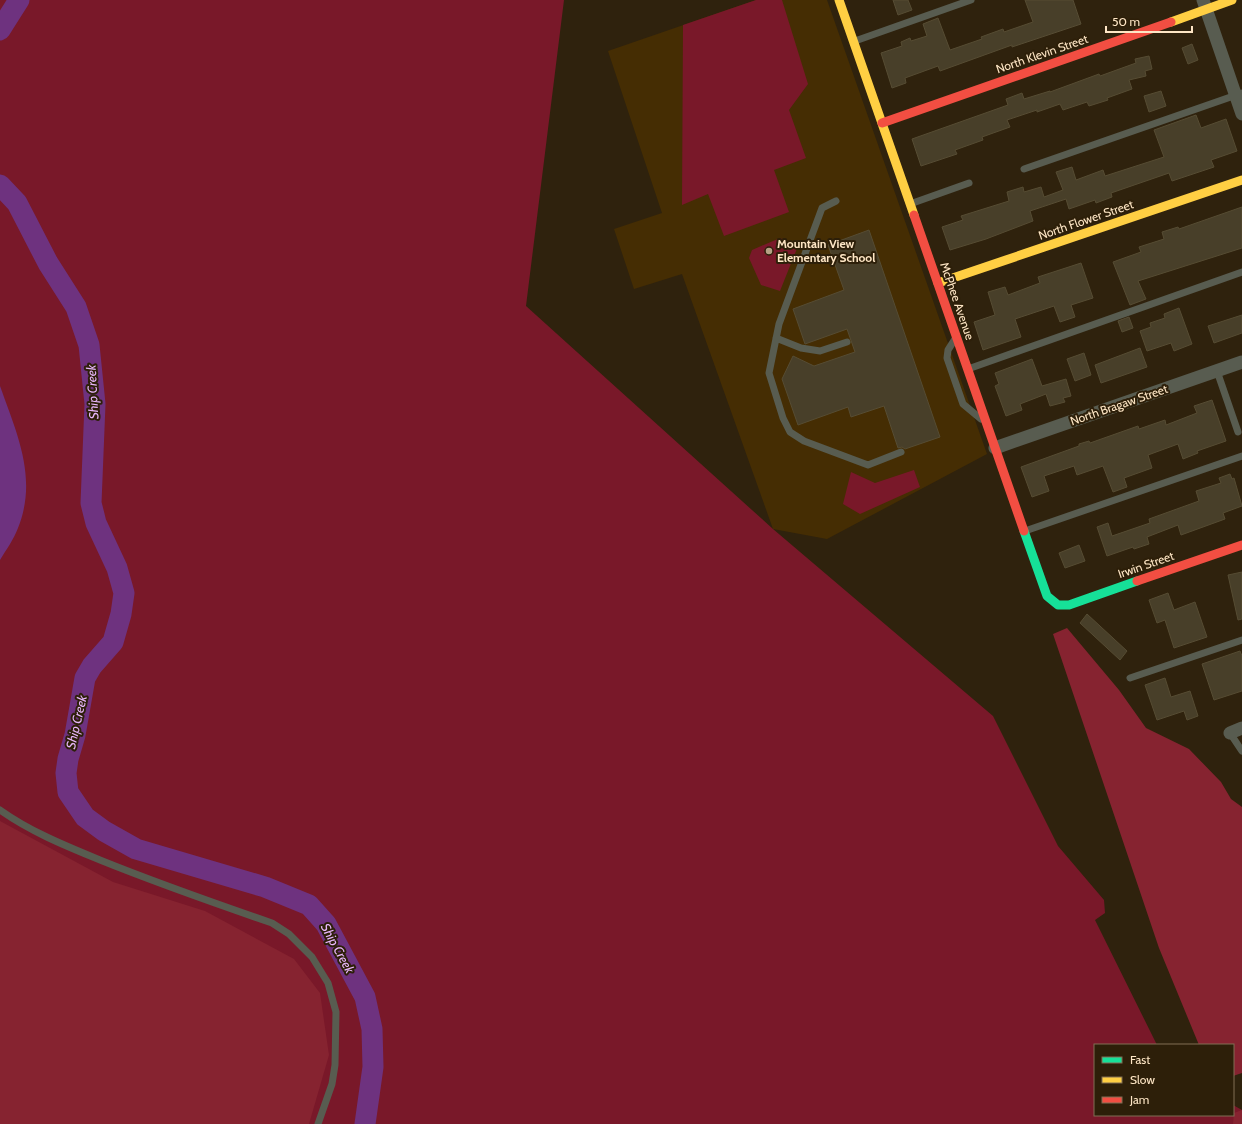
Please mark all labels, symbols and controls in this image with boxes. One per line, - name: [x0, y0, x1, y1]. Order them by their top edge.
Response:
- scale bar: [1106, 8, 1192, 34]
- text: 50 m: [1112, 14, 1140, 29]
- street label: North Klevin Street: [994, 31, 1090, 76]
- street label: North Flower Street: [1036, 196, 1135, 243]
- place label: Mountain View Elementary School: [777, 236, 875, 265]
- marker: Mountain View Elementary School: [764, 246, 774, 256]
- street label: McPhee Avenue: [937, 260, 978, 342]
- water label: Ship Creek: [83, 364, 101, 420]
- street label: North Bragaw Street: [1068, 381, 1170, 428]
- street label: Irwin Street: [1116, 548, 1176, 581]
- water label: Ship Creek: [62, 693, 90, 750]
- water label: Ship Creek: [318, 920, 358, 976]
- legend: [1094, 1044, 1234, 1116]
- text: Fast: [1130, 1052, 1150, 1067]
- text: Slow: [1130, 1072, 1155, 1087]
- text: Jam: [1129, 1092, 1149, 1107]

